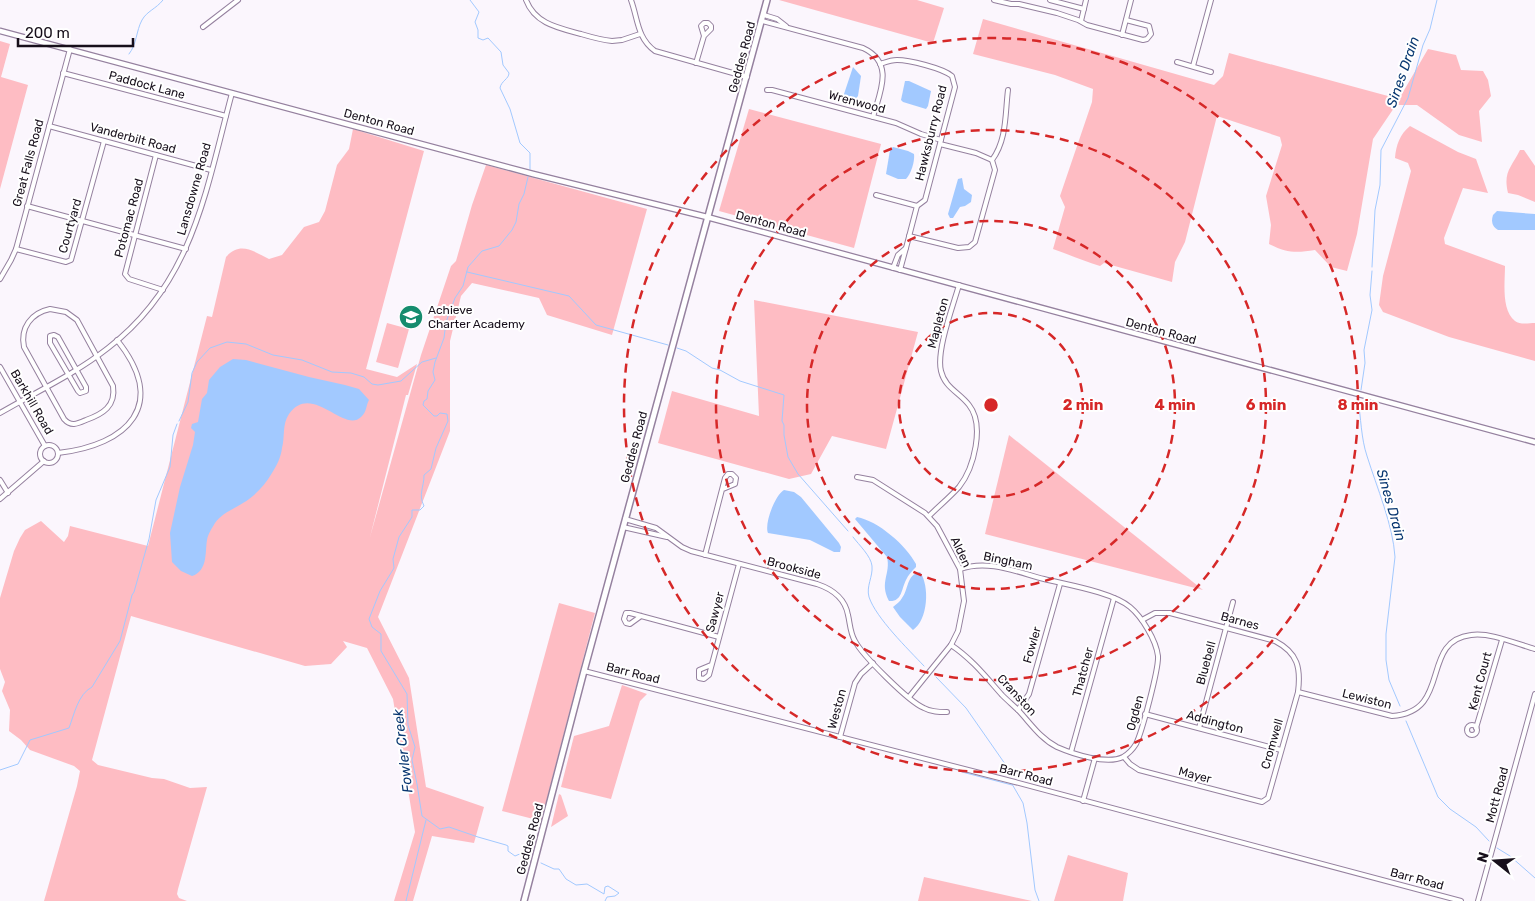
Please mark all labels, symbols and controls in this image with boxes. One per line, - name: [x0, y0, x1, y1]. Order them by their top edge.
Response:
- scale bar: [18, 15, 132, 47]
- street label: Geddes Road: [726, 20, 758, 94]
- text: 200 m: [25, 24, 70, 42]
- water label: Sines Drain: [1383, 34, 1423, 110]
- street label: Paddock Lane: [107, 68, 187, 102]
- street label: Hawksburry Road: [912, 84, 950, 182]
- street label: Wrenwood: [827, 88, 887, 116]
- street label: Denton Road: [342, 106, 416, 138]
- street label: Great Falls Road: [10, 118, 46, 208]
- street label: Vanderbilt Road: [88, 120, 178, 156]
- street label: Lansdowne Road: [174, 141, 214, 237]
- street label: Potomac Road: [112, 177, 146, 259]
- street label: Courtyard: [56, 197, 84, 255]
- street label: Denton Road: [734, 208, 808, 240]
- street label: Mapleton: [925, 296, 951, 350]
- place label: Achieve Charter Academy: [428, 303, 525, 331]
- school or university icon: Achieve Charter Academy: [398, 304, 424, 330]
- street label: Denton Road: [1124, 315, 1198, 347]
- street label: Barkhill Road: [8, 367, 56, 437]
- centre of rings: [982, 396, 1000, 414]
- text: 2 min: [1063, 396, 1103, 414]
- text: 4 min: [1154, 396, 1196, 414]
- text: 6 min: [1246, 396, 1286, 414]
- text: 8 min: [1337, 396, 1379, 414]
- street label: Geddes Road: [618, 410, 650, 484]
- water label: Sines Drain: [1373, 467, 1409, 543]
- street label: Alden: [948, 534, 974, 570]
- street label: Bingham: [982, 549, 1034, 573]
- street label: Brookside: [766, 554, 823, 582]
- street label: Sawyer: [703, 590, 727, 634]
- street label: Barnes: [1219, 609, 1261, 633]
- street label: Fowler: [1020, 625, 1044, 665]
- street label: Bluebell: [1193, 640, 1219, 686]
- street label: Thatcher: [1070, 645, 1096, 698]
- street label: Kent Court: [1466, 650, 1495, 712]
- street label: Barr Road: [605, 660, 661, 686]
- street label: Cranston: [994, 671, 1040, 719]
- street label: Lewiston: [1341, 686, 1393, 712]
- street label: Weston: [825, 687, 849, 731]
- street label: Ogden: [1124, 694, 1146, 732]
- water label: Fowler Creek: [389, 707, 417, 794]
- street label: Addington: [1185, 708, 1245, 736]
- street label: Cromwell: [1258, 717, 1286, 771]
- street label: Barr Road: [998, 761, 1054, 789]
- street label: Mayer: [1177, 764, 1214, 786]
- street label: Mott Road: [1483, 766, 1511, 824]
- street label: Geddes Road: [514, 802, 546, 876]
- north arrow: [1470, 836, 1520, 886]
- text: N: [1473, 850, 1493, 865]
- street label: Barr Road: [1389, 865, 1445, 893]

